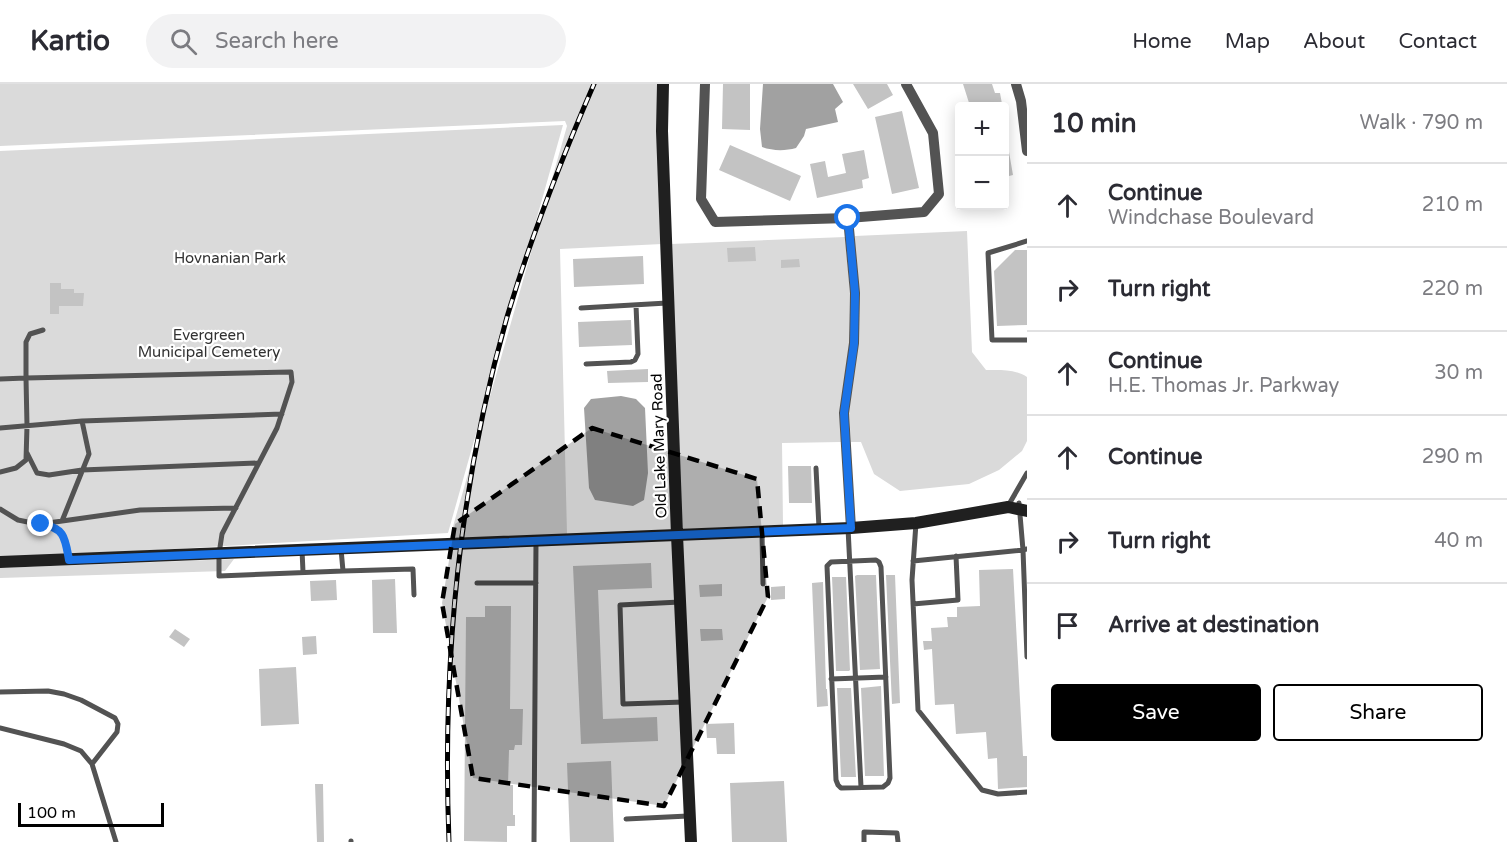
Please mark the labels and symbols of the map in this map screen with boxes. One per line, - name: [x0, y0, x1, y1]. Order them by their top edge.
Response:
- route start: [834, 204, 860, 230]
- park label: Hovnanian Park: [174, 249, 286, 267]
- park label: Evergreen Municipal Cemetery: [138, 326, 280, 361]
- street label: Old Lake Mary Road: [647, 373, 671, 519]
- route end: [27, 510, 53, 536]
- scale bar: [18, 800, 164, 828]

